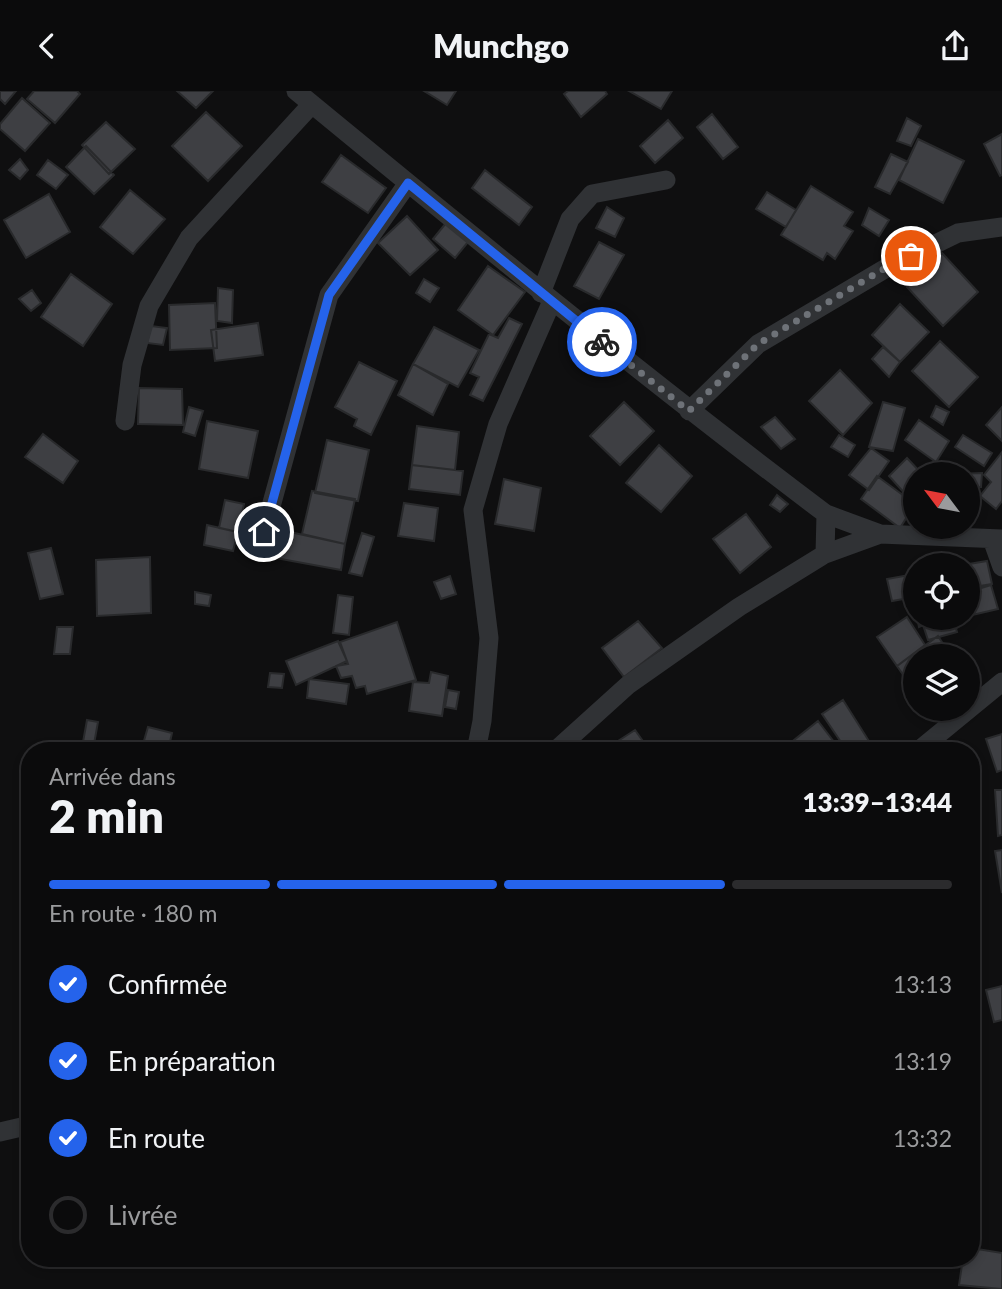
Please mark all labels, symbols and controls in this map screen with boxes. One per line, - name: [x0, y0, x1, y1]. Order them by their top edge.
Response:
- text: Munchgo: [433, 26, 569, 65]
- icon: back: [28, 27, 66, 65]
- icon: share: [936, 27, 974, 65]
- pin: [881, 226, 941, 286]
- icon: bag: [892, 237, 930, 275]
- courier: [567, 307, 637, 377]
- icon: bike: [583, 323, 621, 361]
- north arrow: [903, 462, 980, 539]
- map controls: [903, 462, 980, 721]
- pin: [234, 502, 294, 562]
- icon: home: [245, 513, 283, 551]
- button: locate: [903, 553, 980, 630]
- button: layers: [903, 644, 980, 721]
- text: Arrivée dans: [49, 762, 176, 790]
- text: 13:39–13:44: [802, 786, 952, 818]
- text: 2 min: [49, 788, 164, 843]
- text: En route · 180 m: [49, 899, 217, 927]
- icon: check: [49, 965, 87, 1003]
- text: Confirmée: [108, 968, 227, 1000]
- text: 13:13: [893, 970, 952, 998]
- icon: check: [49, 1042, 87, 1080]
- text: En préparation: [108, 1045, 276, 1077]
- text: 13:19: [893, 1047, 952, 1075]
- icon: check: [49, 1119, 87, 1157]
- text: En route: [108, 1122, 205, 1154]
- text: 13:32: [893, 1124, 952, 1152]
- text: Livrée: [108, 1199, 177, 1231]

